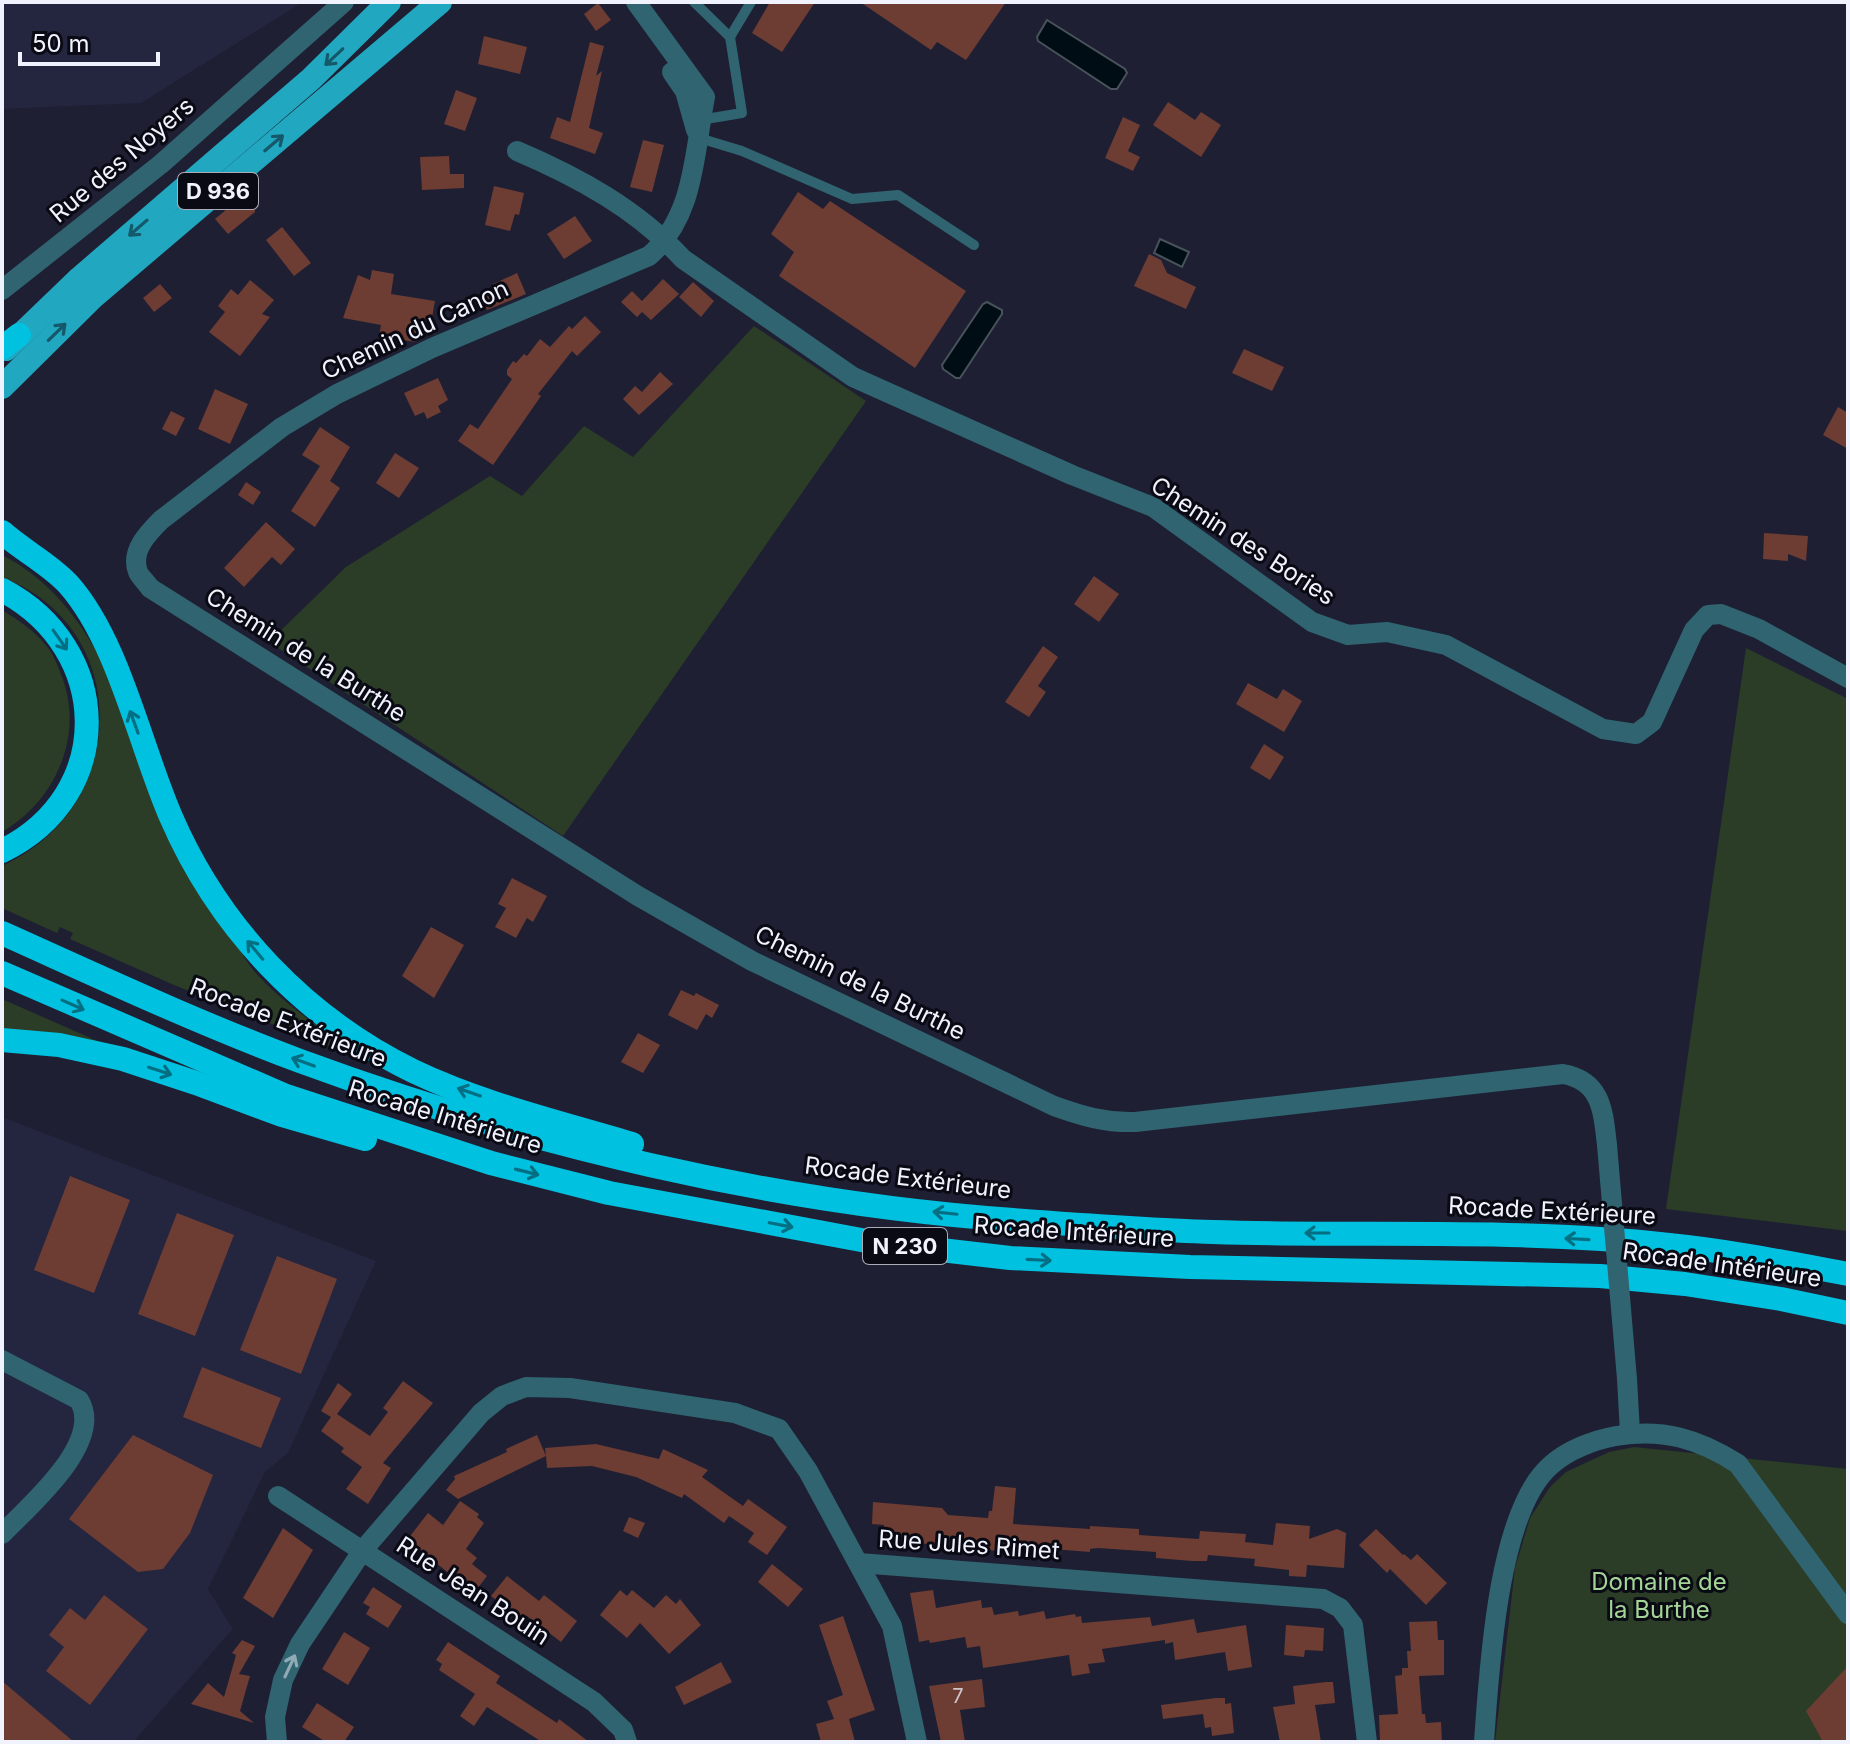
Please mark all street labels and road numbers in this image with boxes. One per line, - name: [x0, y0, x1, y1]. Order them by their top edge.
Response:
- street label: Rue des Noyers: [44, 91, 200, 228]
- road number: D 936: [178, 173, 258, 209]
- street label: Chemin du Canon: [317, 274, 513, 386]
- street label: Chemin des Bories: [1146, 470, 1341, 611]
- street label: Chemin de la Burthe: [201, 581, 412, 728]
- street label: Chemin de la Burthe: [750, 919, 970, 1046]
- street label: Rocade Extérieure: [186, 972, 390, 1073]
- street label: Rocade Intérieure: [345, 1073, 545, 1160]
- street label: Rocade Extérieure: [803, 1150, 1013, 1205]
- street label: Rocade Extérieure: [1447, 1191, 1657, 1230]
- street label: Rocade Intérieure: [973, 1210, 1175, 1253]
- road number: N 230: [863, 1228, 947, 1264]
- street label: Rocade Intérieure: [1621, 1236, 1823, 1293]
- street label: Rue Jules Rimet: [877, 1524, 1061, 1565]
- street label: Rue Jean Bouin: [391, 1530, 555, 1651]

